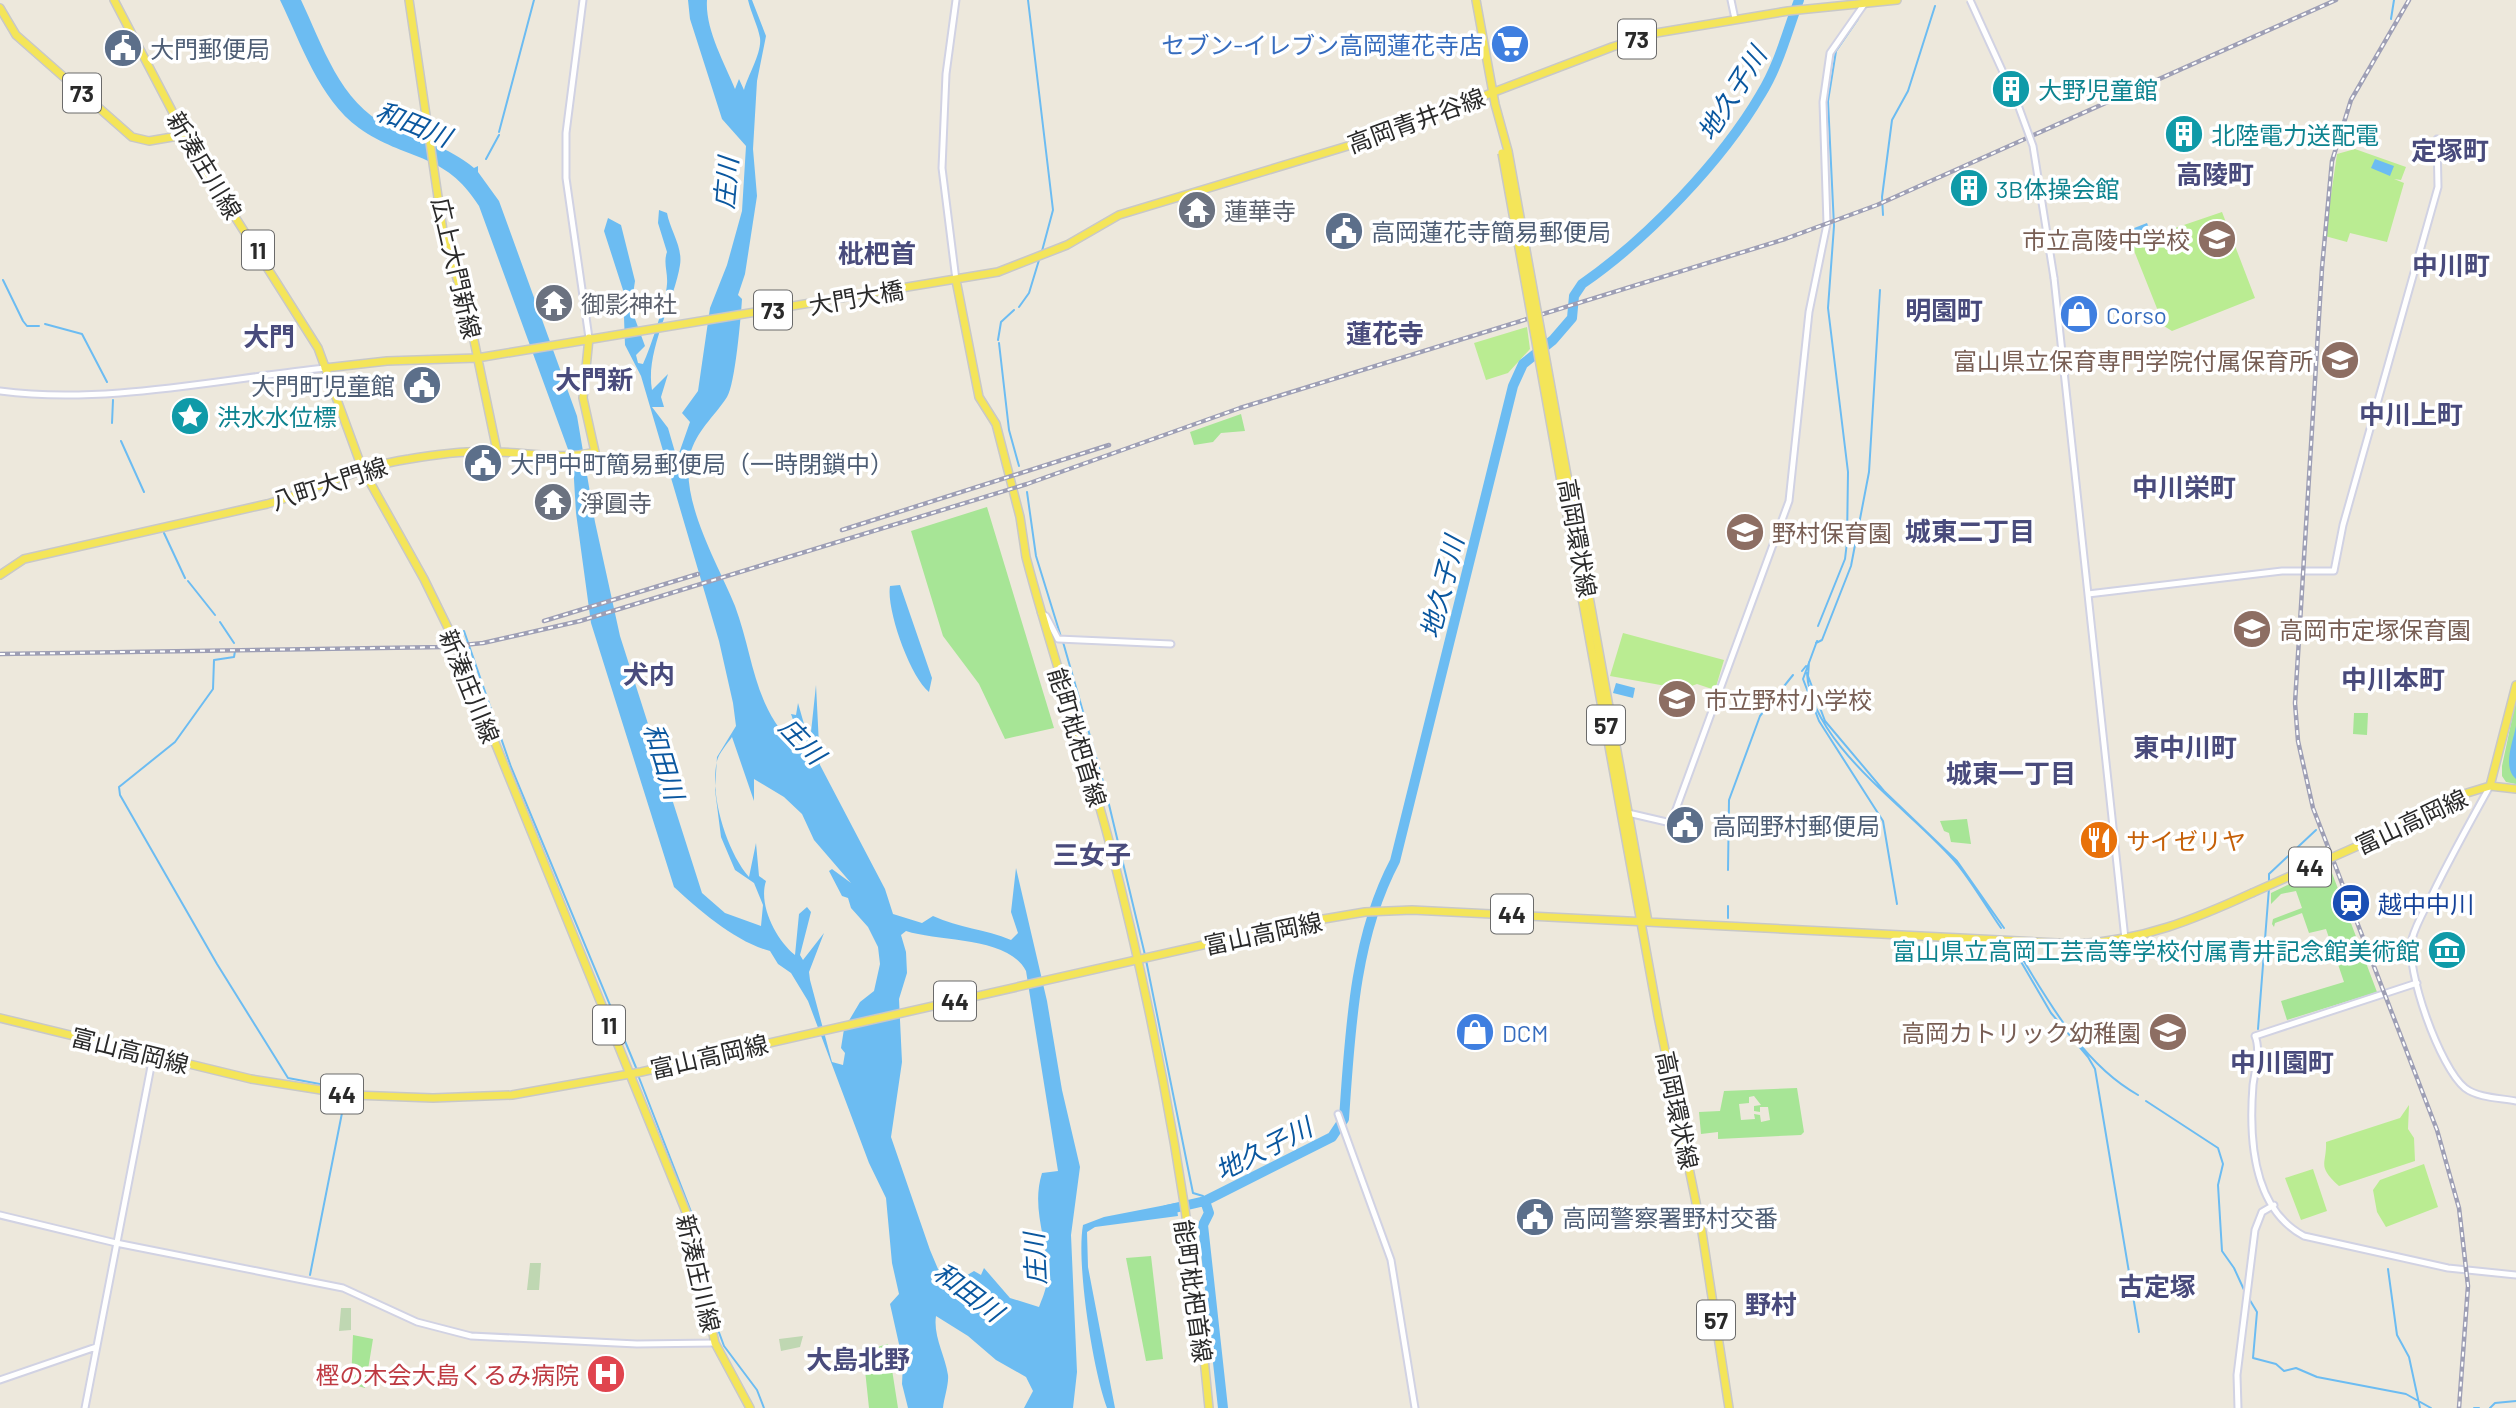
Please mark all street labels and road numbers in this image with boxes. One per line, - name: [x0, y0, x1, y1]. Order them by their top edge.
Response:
- road number: 73: [1618, 20, 1656, 58]
- road number: 73: [63, 74, 101, 113]
- street label: 高岡青井谷線: [1343, 82, 1489, 158]
- street label: 新湊庄川線: [162, 106, 248, 224]
- street label: 広上大門新線: [427, 195, 487, 341]
- road number: 11: [242, 230, 274, 270]
- street label: 大門大橋: [806, 274, 906, 320]
- road number: 73: [754, 290, 792, 330]
- street label: 八町大門線: [267, 451, 391, 515]
- street label: 高岡環状線: [1553, 476, 1603, 600]
- street label: 新湊庄川線: [434, 625, 506, 747]
- street label: 能町枇杷首線: [1043, 664, 1113, 810]
- road number: 57: [1587, 706, 1625, 744]
- street label: 富山高岡線: [2350, 783, 2472, 859]
- road number: 44: [2289, 848, 2331, 887]
- road number: 44: [1491, 894, 1533, 934]
- street label: 富山高岡線: [1201, 906, 1325, 960]
- road number: 44: [934, 982, 976, 1020]
- road number: 11: [593, 1006, 625, 1044]
- street label: 富山高岡線: [68, 1021, 192, 1079]
- street label: 富山高岡線: [647, 1028, 771, 1084]
- street label: 高岡環状線: [1651, 1048, 1705, 1172]
- road number: 44: [321, 1074, 363, 1114]
- street label: 新湊庄川線: [671, 1211, 727, 1335]
- street label: 能町枇杷首線: [1170, 1218, 1218, 1364]
- road number: 57: [1697, 1301, 1735, 1340]

